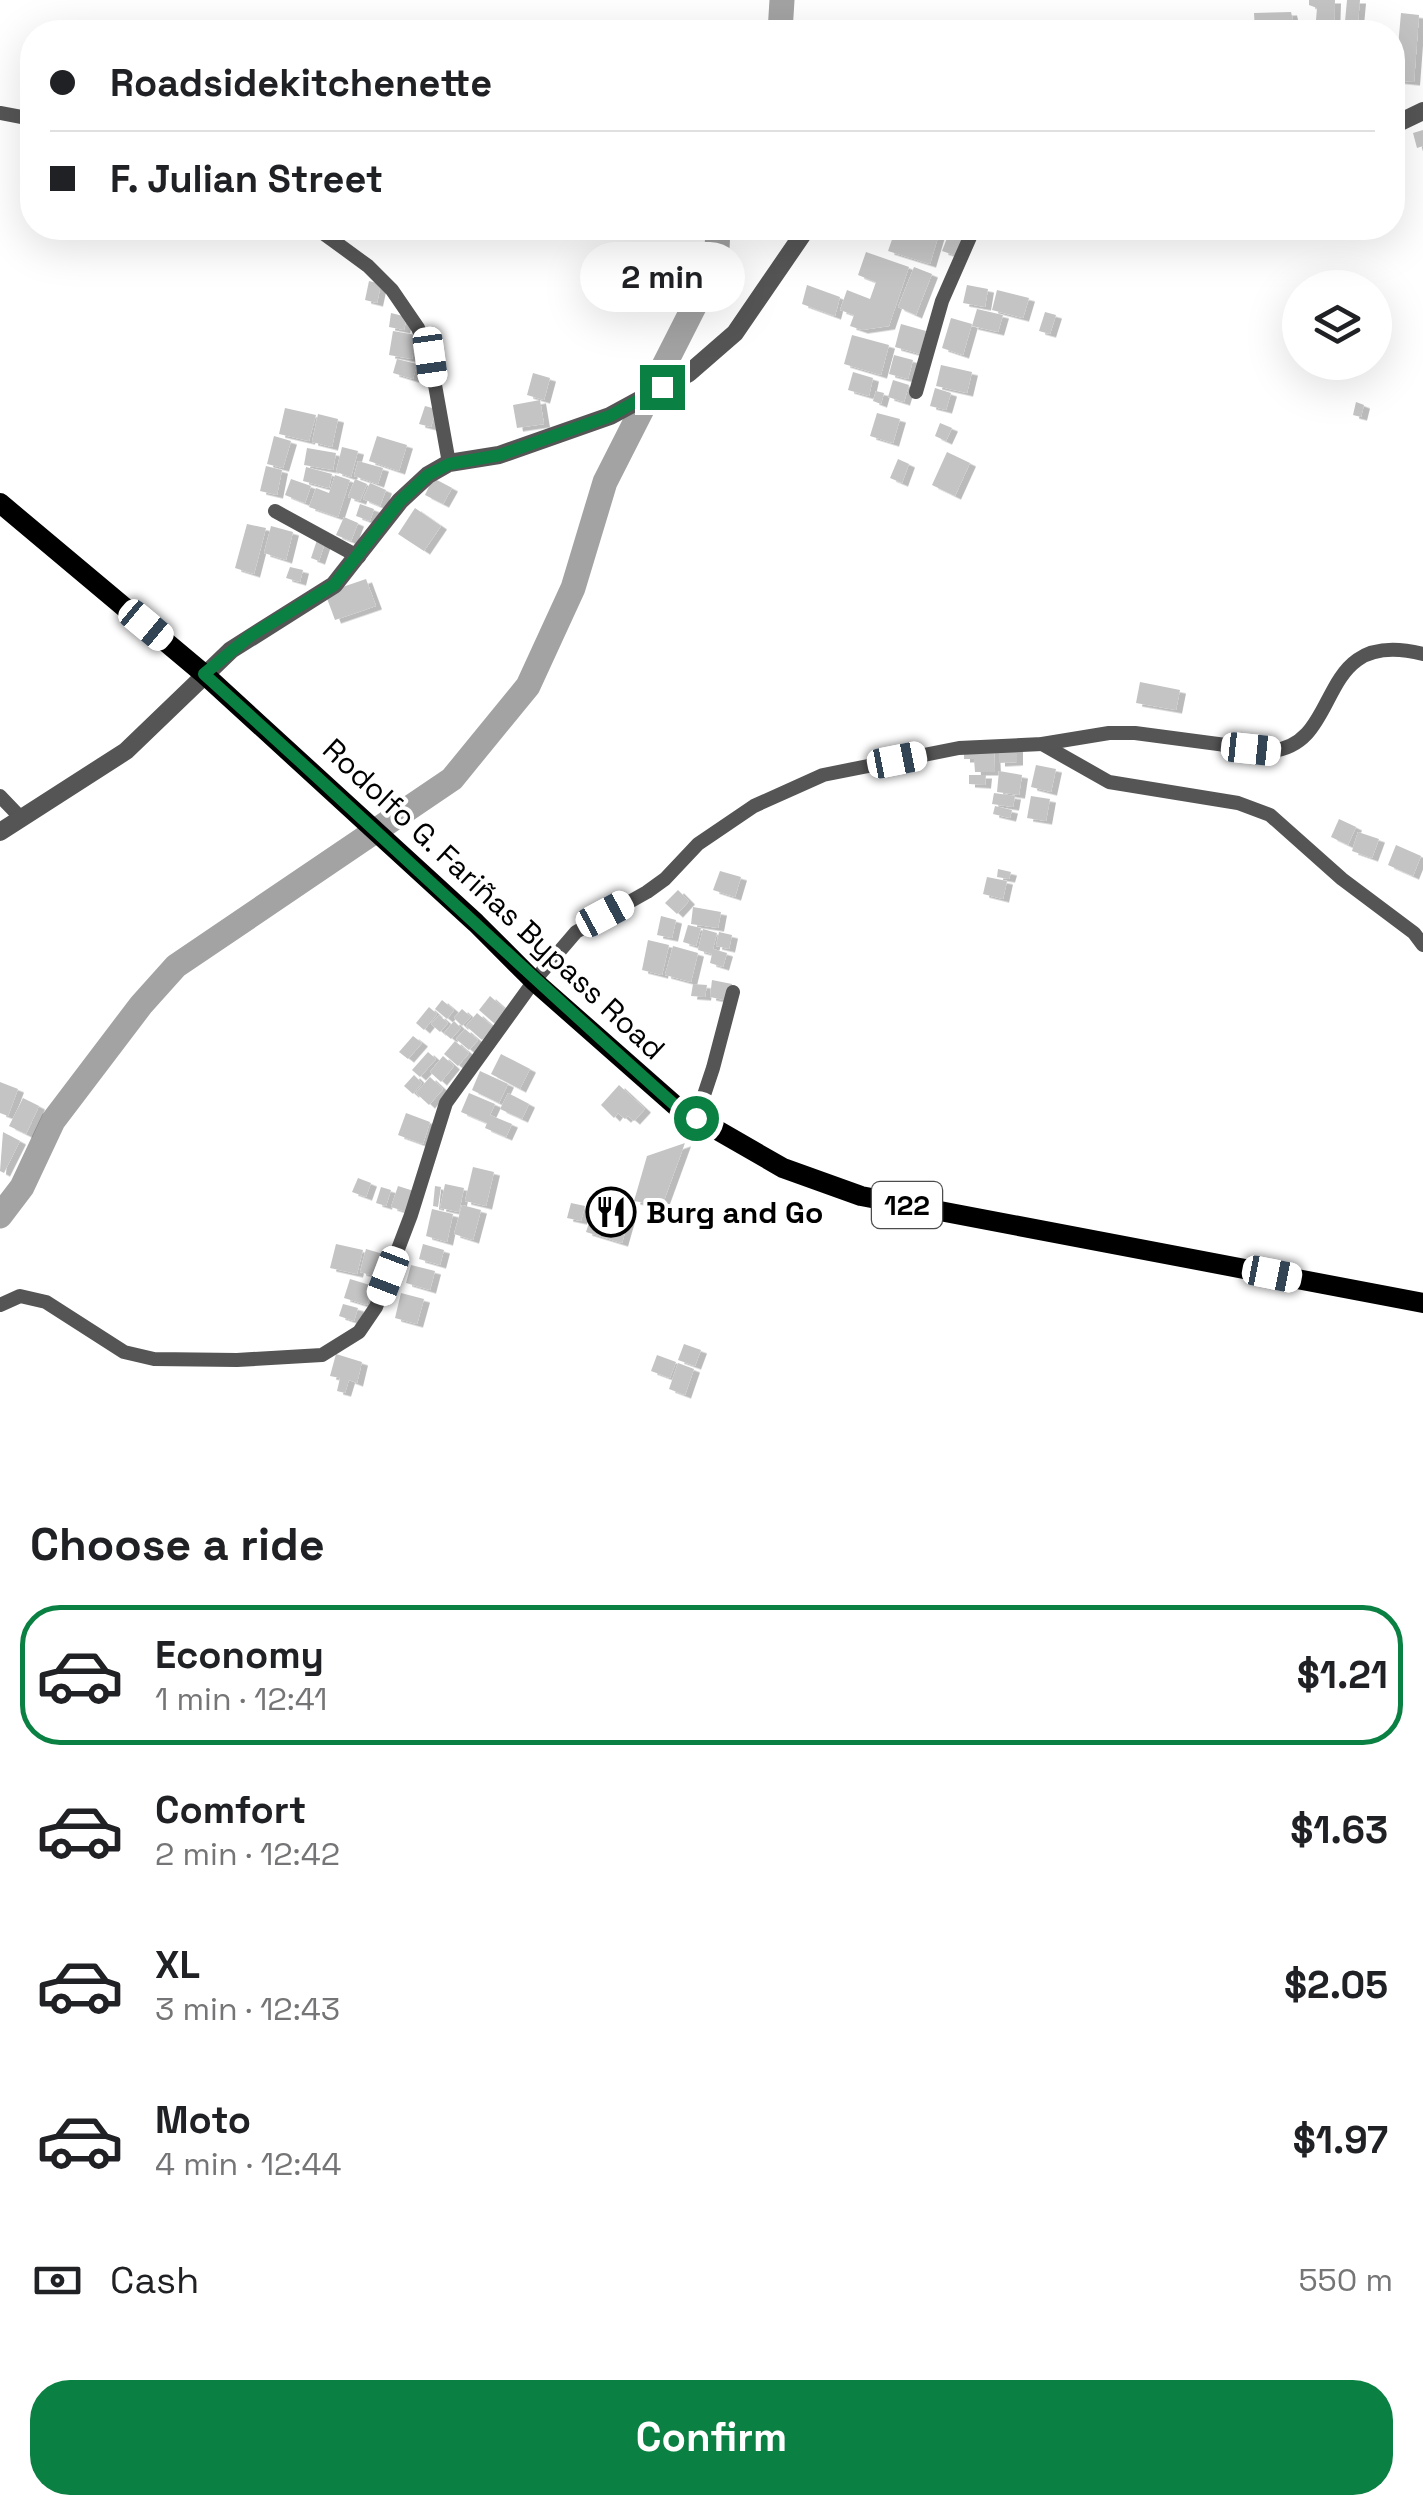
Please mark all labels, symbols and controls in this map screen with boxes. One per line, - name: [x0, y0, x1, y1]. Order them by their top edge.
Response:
- text: Roadsidekitchenette: [110, 59, 492, 107]
- text: F. Julian Street: [110, 155, 383, 203]
- callout: 2 min: [580, 242, 744, 312]
- text: 2 min: [621, 257, 704, 297]
- map controls: [1282, 270, 1392, 380]
- button: layers: [1282, 270, 1392, 380]
- car: [411, 325, 449, 389]
- route end: [640, 365, 685, 410]
- car: [113, 594, 179, 656]
- street label: Rodolfo G. Fariñas Bypass Road: [315, 730, 673, 1068]
- car: [1220, 731, 1282, 767]
- car: [865, 740, 929, 780]
- car: [571, 887, 639, 941]
- route start: [674, 1096, 719, 1141]
- road number: 122: [872, 1182, 942, 1228]
- restaurant icon: Burg and Go: [585, 1186, 637, 1238]
- place label: Burg and Go: [646, 1193, 823, 1232]
- car: [363, 1243, 413, 1309]
- car: [1240, 1254, 1304, 1294]
- text: Choose a ride: [30, 1516, 325, 1573]
- icon: car: [35, 1630, 125, 1720]
- text: Economy: [155, 1631, 324, 1679]
- text: $1.21: [1297, 1651, 1388, 1699]
- text: 1 min · 12:41: [155, 1679, 327, 1719]
- icon: car: [35, 1785, 125, 1875]
- text: Comfort: [155, 1786, 306, 1834]
- text: $1.63: [1290, 1806, 1388, 1854]
- text: 2 min · 12:42: [155, 1834, 340, 1874]
- icon: car: [35, 1940, 125, 2030]
- text: XL: [155, 1941, 200, 1989]
- text: $2.05: [1284, 1961, 1388, 2009]
- text: 3 min · 12:43: [155, 1989, 340, 2029]
- icon: car: [35, 2095, 125, 2185]
- text: Moto: [155, 2096, 251, 2144]
- text: $1.97: [1293, 2116, 1388, 2164]
- text: 4 min · 12:44: [155, 2144, 341, 2184]
- icon: cash: [30, 2253, 85, 2308]
- text: Cash: [110, 2256, 199, 2304]
- text: 550 m: [1298, 2260, 1393, 2300]
- button: Confirm: [30, 2380, 1393, 2495]

